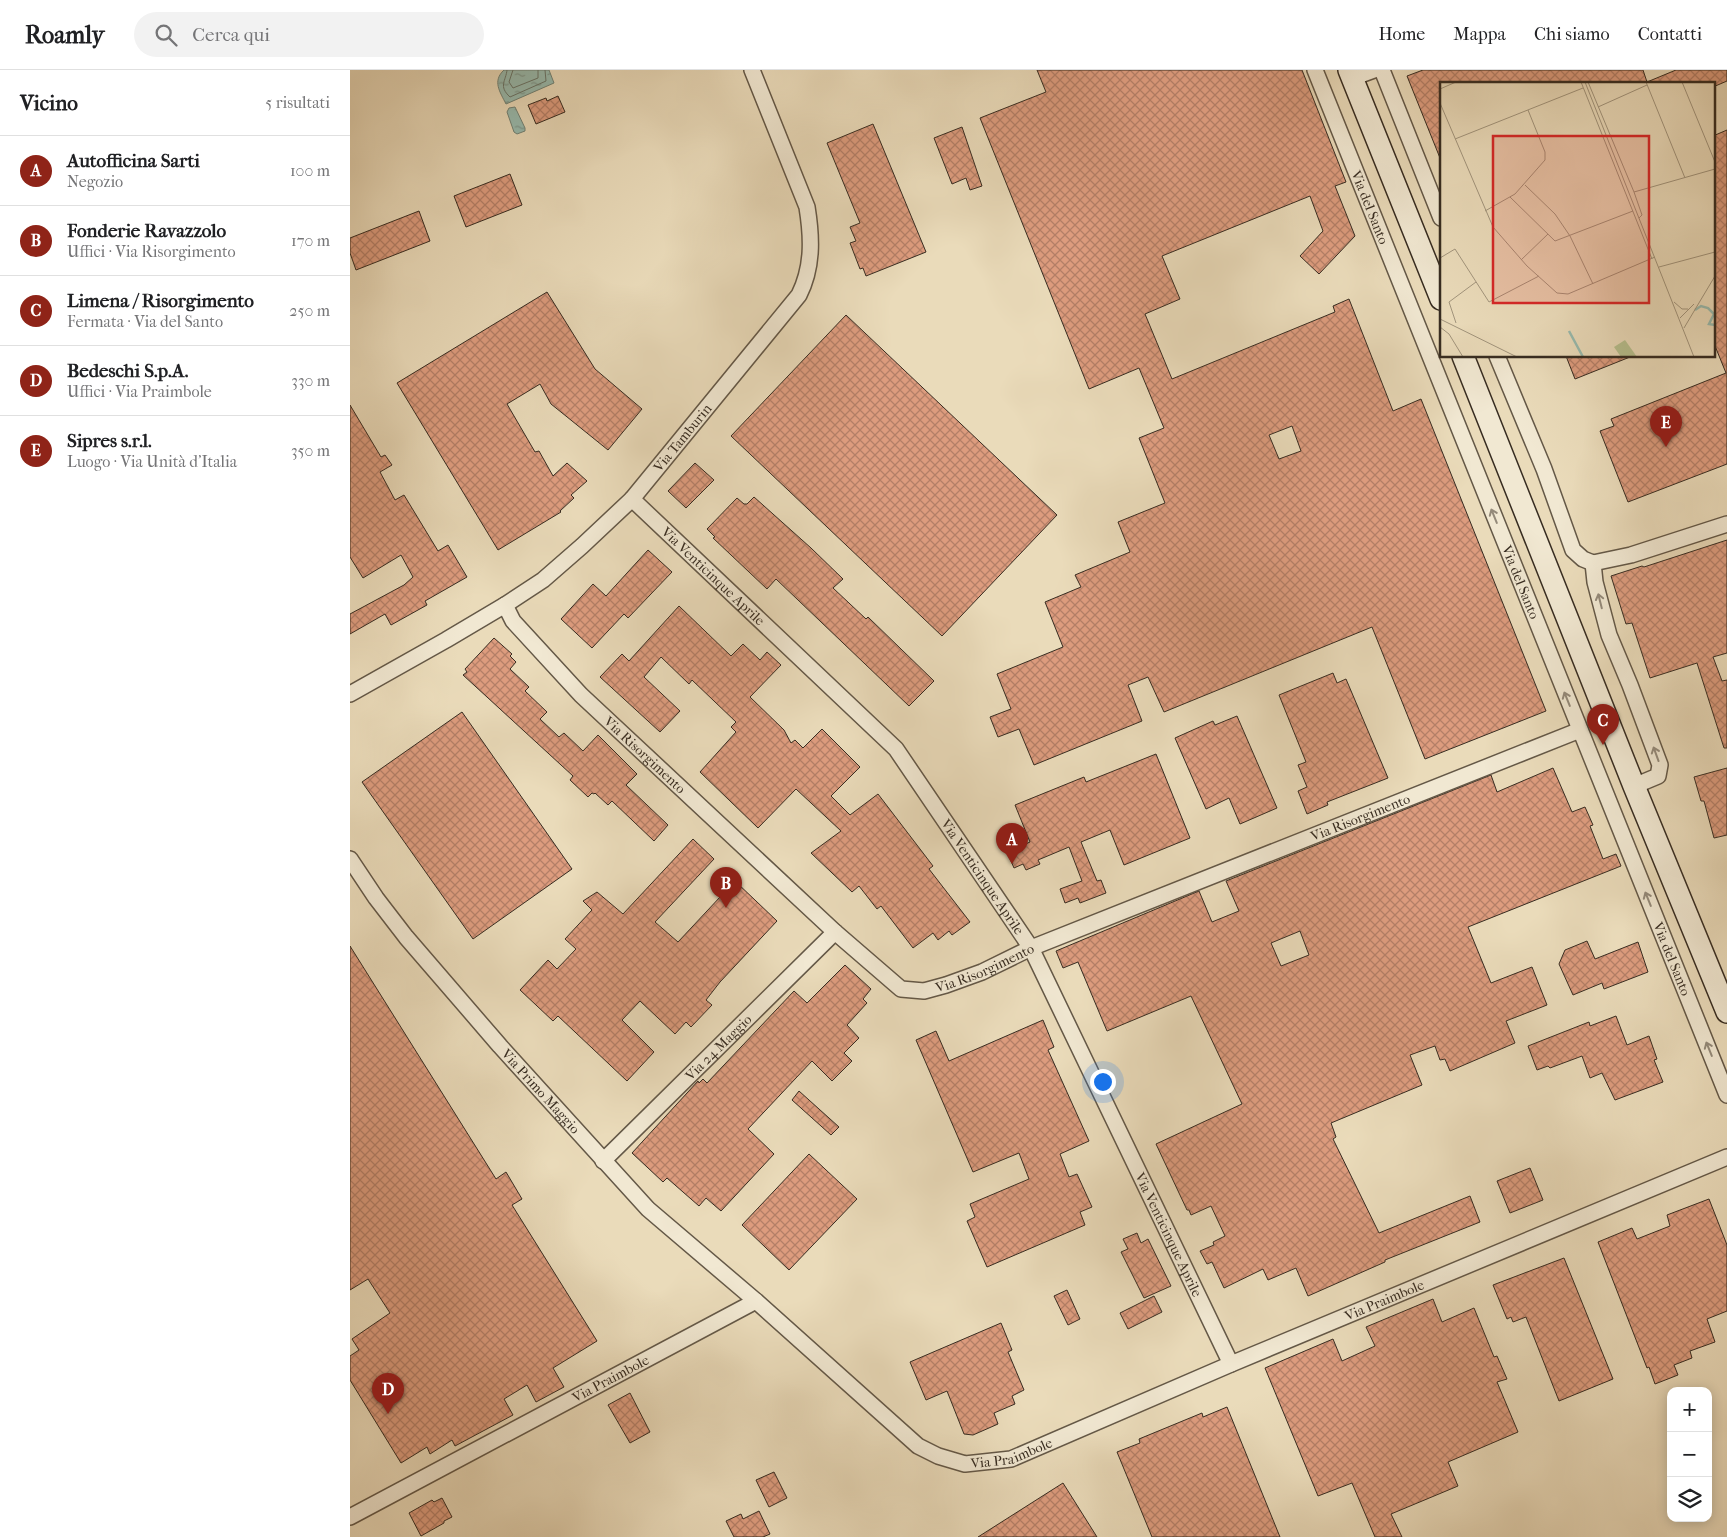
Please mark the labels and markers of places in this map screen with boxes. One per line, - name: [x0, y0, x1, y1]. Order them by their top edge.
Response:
- pin: E: [1650, 406, 1682, 447]
- pin: C: [1587, 704, 1619, 745]
- pin: A: [996, 823, 1028, 864]
- pin: B: [710, 867, 742, 908]
- pin: D: [372, 1373, 404, 1414]

